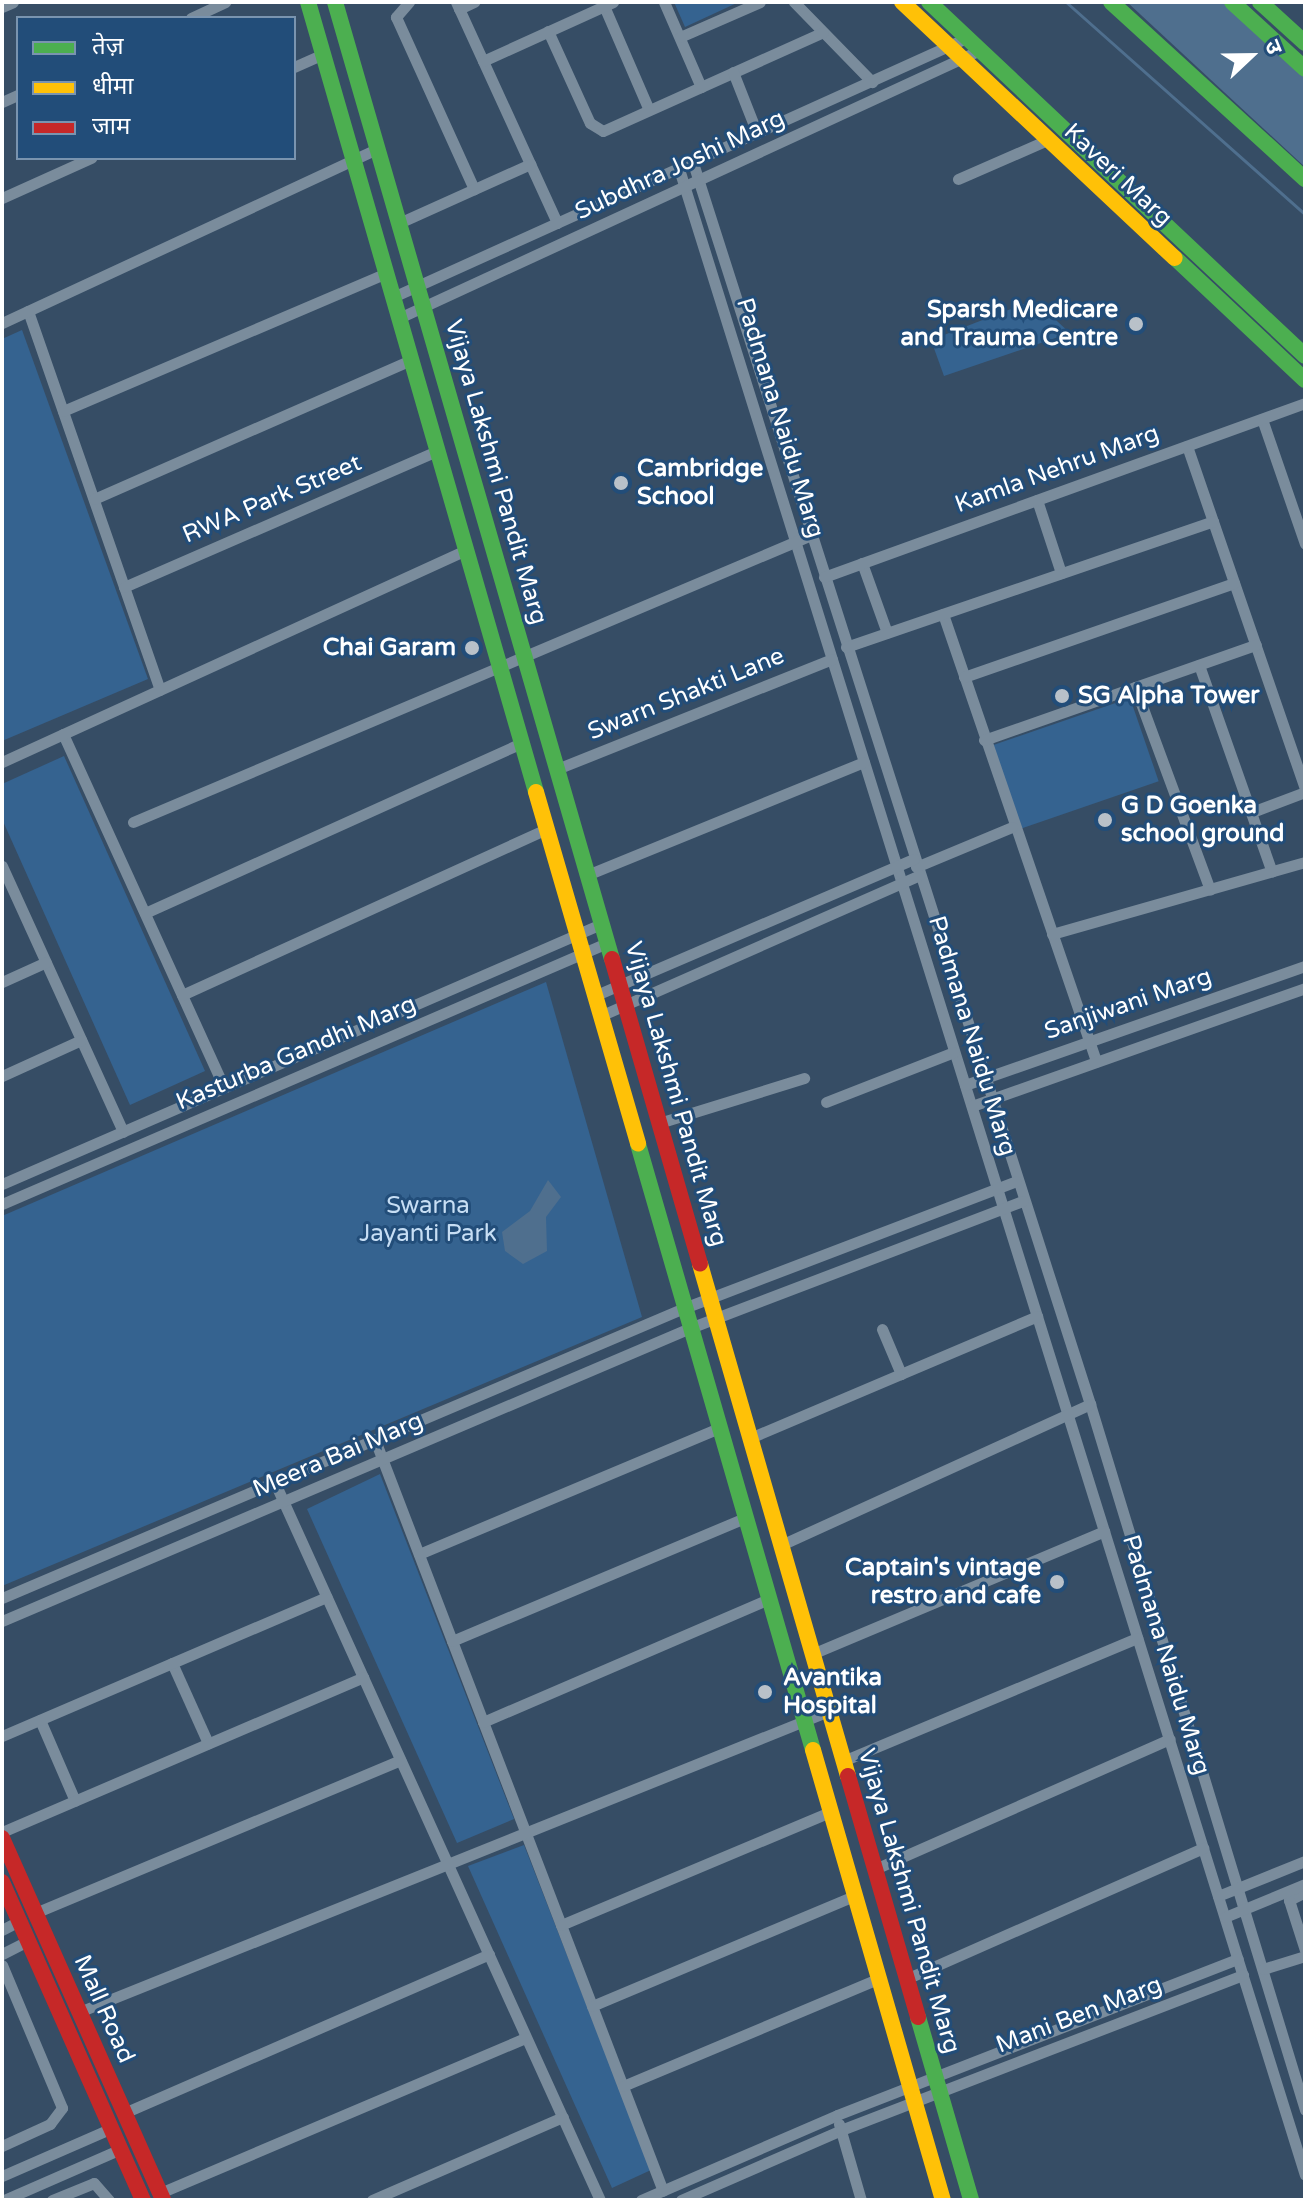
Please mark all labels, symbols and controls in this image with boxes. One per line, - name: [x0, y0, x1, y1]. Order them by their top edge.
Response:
- legend: [16, 16, 296, 160]
- north arrow: [1211, 16, 1291, 96]
- text: तेज़: [92, 32, 124, 61]
- text: उ: [1259, 36, 1288, 58]
- text: धीमा: [92, 72, 134, 101]
- street label: Subdhra Joshi Marg: [571, 104, 789, 226]
- text: जाम: [92, 112, 130, 141]
- street label: Kaveri Marg: [1058, 118, 1178, 232]
- street label: Padmana Naidu Marg: [730, 295, 830, 541]
- place label: Sparsh Medicare and Trauma Centre: [901, 296, 1118, 352]
- marker: Sparsh Medicare and Trauma Centre: [1125, 313, 1147, 335]
- street label: Vijaya Lakshmi Pandit Marg: [439, 316, 553, 628]
- street label: Kamla Nehru Marg: [951, 419, 1163, 519]
- street label: RWA Park Street: [178, 448, 366, 550]
- place label: Cambridge School: [637, 455, 763, 511]
- marker: Cambridge School: [612, 474, 630, 492]
- place label: Chai Garam: [323, 634, 456, 662]
- marker: Chai Garam: [463, 639, 481, 657]
- street label: Swarn Shakti Lane: [584, 641, 788, 747]
- place label: SG Alpha Tower: [1078, 682, 1260, 710]
- marker: SG Alpha Tower: [1053, 687, 1071, 705]
- place label: G D Goenka school ground: [1121, 792, 1284, 848]
- marker: G D Goenka school ground: [1096, 811, 1114, 829]
- street label: Padmana Naidu Marg: [922, 913, 1022, 1159]
- street label: Vijaya Lakshmi Pandit Marg: [619, 938, 733, 1250]
- street label: Sanjiwani Marg: [1041, 962, 1215, 1046]
- street label: Kasturba Gandhi Marg: [172, 989, 420, 1117]
- park label: Swarna Jayanti Park: [359, 1192, 497, 1248]
- street label: Meera Bai Marg: [249, 1406, 427, 1504]
- street label: Padmana Naidu Marg: [1116, 1532, 1216, 1778]
- place label: Captain's vintage restro and cafe: [845, 1554, 1041, 1610]
- marker: Captain's vintage restro and cafe: [1048, 1573, 1066, 1591]
- place label: Avantika Hospital: [783, 1664, 882, 1720]
- marker: Avantika Hospital: [754, 1681, 776, 1703]
- street label: Vijaya Lakshmi Pandit Marg: [852, 1745, 966, 2057]
- street label: Mall Road: [67, 1951, 141, 2067]
- street label: Mani Ben Marg: [992, 1970, 1166, 2060]

